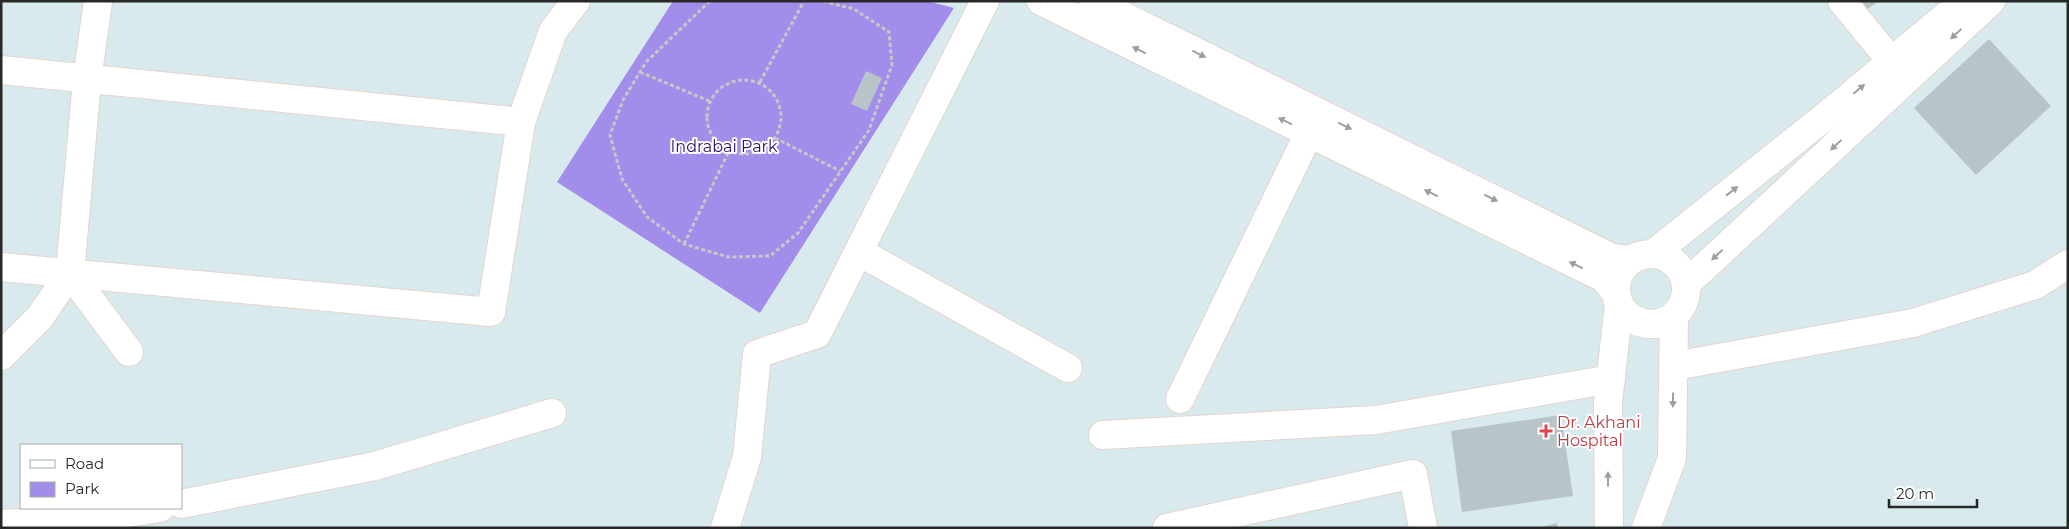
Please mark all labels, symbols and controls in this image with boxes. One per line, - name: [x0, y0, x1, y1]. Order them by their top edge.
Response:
- one-way arrow: [1950, 28, 1962, 40]
- one-way arrow: [1132, 45, 1146, 53]
- one-way arrow: [1192, 50, 1207, 58]
- one-way arrow: [1852, 84, 1865, 95]
- one-way arrow: [1278, 117, 1292, 125]
- one-way arrow: [1338, 122, 1352, 130]
- park label: Indrabai Park: [671, 137, 778, 156]
- one-way arrow: [1831, 139, 1843, 151]
- one-way arrow: [1725, 185, 1738, 196]
- one-way arrow: [1423, 189, 1438, 197]
- one-way arrow: [1483, 194, 1498, 203]
- one-way arrow: [1711, 249, 1723, 261]
- one-way arrow: [1569, 260, 1584, 269]
- one-way arrow: [1669, 393, 1677, 409]
- place label: Dr. Akhani Hospital: [1557, 413, 1640, 450]
- marker: Dr. Akhani Hospital: [1539, 424, 1553, 438]
- legend: [20, 444, 182, 509]
- text: Road: [65, 454, 104, 473]
- one-way arrow: [1604, 471, 1612, 487]
- scale bar: [1889, 476, 1976, 508]
- text: Park: [65, 479, 99, 498]
- text: 20 m: [1896, 484, 1934, 503]

